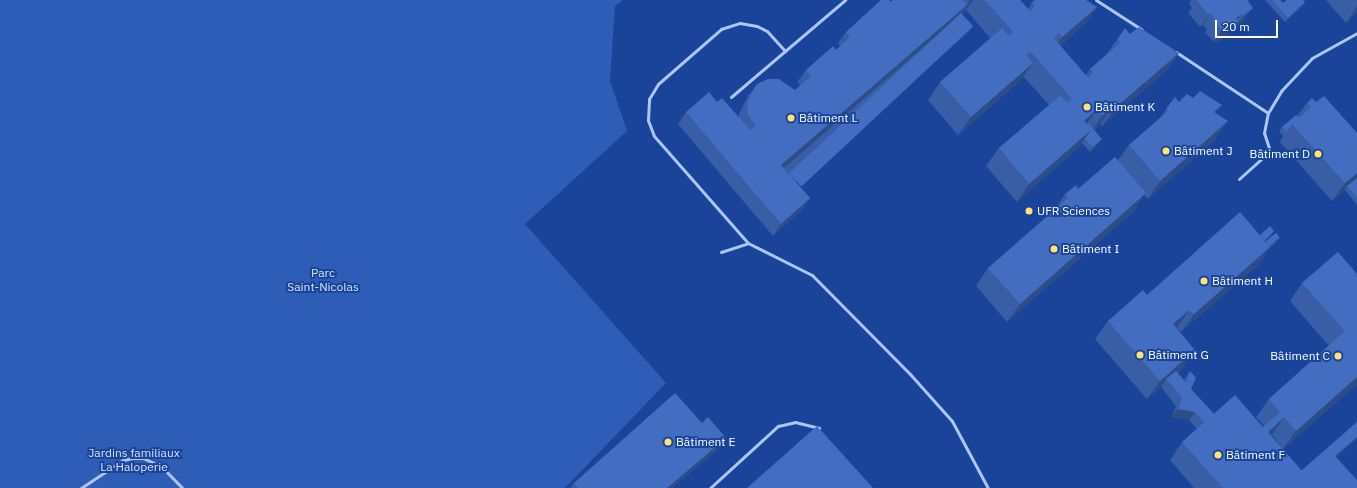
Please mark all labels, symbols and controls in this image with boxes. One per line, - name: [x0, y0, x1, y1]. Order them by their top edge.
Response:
- scale bar: [1217, 12, 1280, 38]
- text: 20 m: [1222, 19, 1250, 34]
- place label: Bâtiment K: [1095, 100, 1155, 114]
- marker: Bâtiment K: [1082, 102, 1092, 112]
- place label: Bâtiment L: [799, 111, 857, 125]
- marker: Bâtiment L: [786, 113, 796, 123]
- place label: Bâtiment J: [1174, 144, 1232, 158]
- marker: Bâtiment J: [1161, 146, 1171, 156]
- place label: Bâtiment D: [1250, 147, 1310, 161]
- marker: Bâtiment D: [1313, 149, 1323, 159]
- place label: UFR Sciences: [1037, 204, 1110, 218]
- marker: UFR Sciences: [1024, 206, 1034, 216]
- place label: Bâtiment I: [1062, 242, 1119, 256]
- marker: Bâtiment I: [1049, 244, 1059, 254]
- park label: Parc Saint-Nicolas: [287, 266, 359, 294]
- place label: Bâtiment H: [1212, 274, 1273, 288]
- marker: Bâtiment H: [1199, 276, 1209, 286]
- place label: Bâtiment G: [1148, 348, 1209, 362]
- place label: Bâtiment C: [1270, 349, 1330, 363]
- marker: Bâtiment G: [1135, 350, 1145, 360]
- marker: Bâtiment C: [1333, 351, 1343, 361]
- place label: Bâtiment E: [676, 435, 735, 449]
- marker: Bâtiment E: [663, 437, 673, 447]
- park label: Jardins familiaux La Haloperie: [88, 446, 180, 474]
- place label: Bâtiment F: [1226, 448, 1285, 462]
- marker: Bâtiment F: [1213, 450, 1223, 460]

